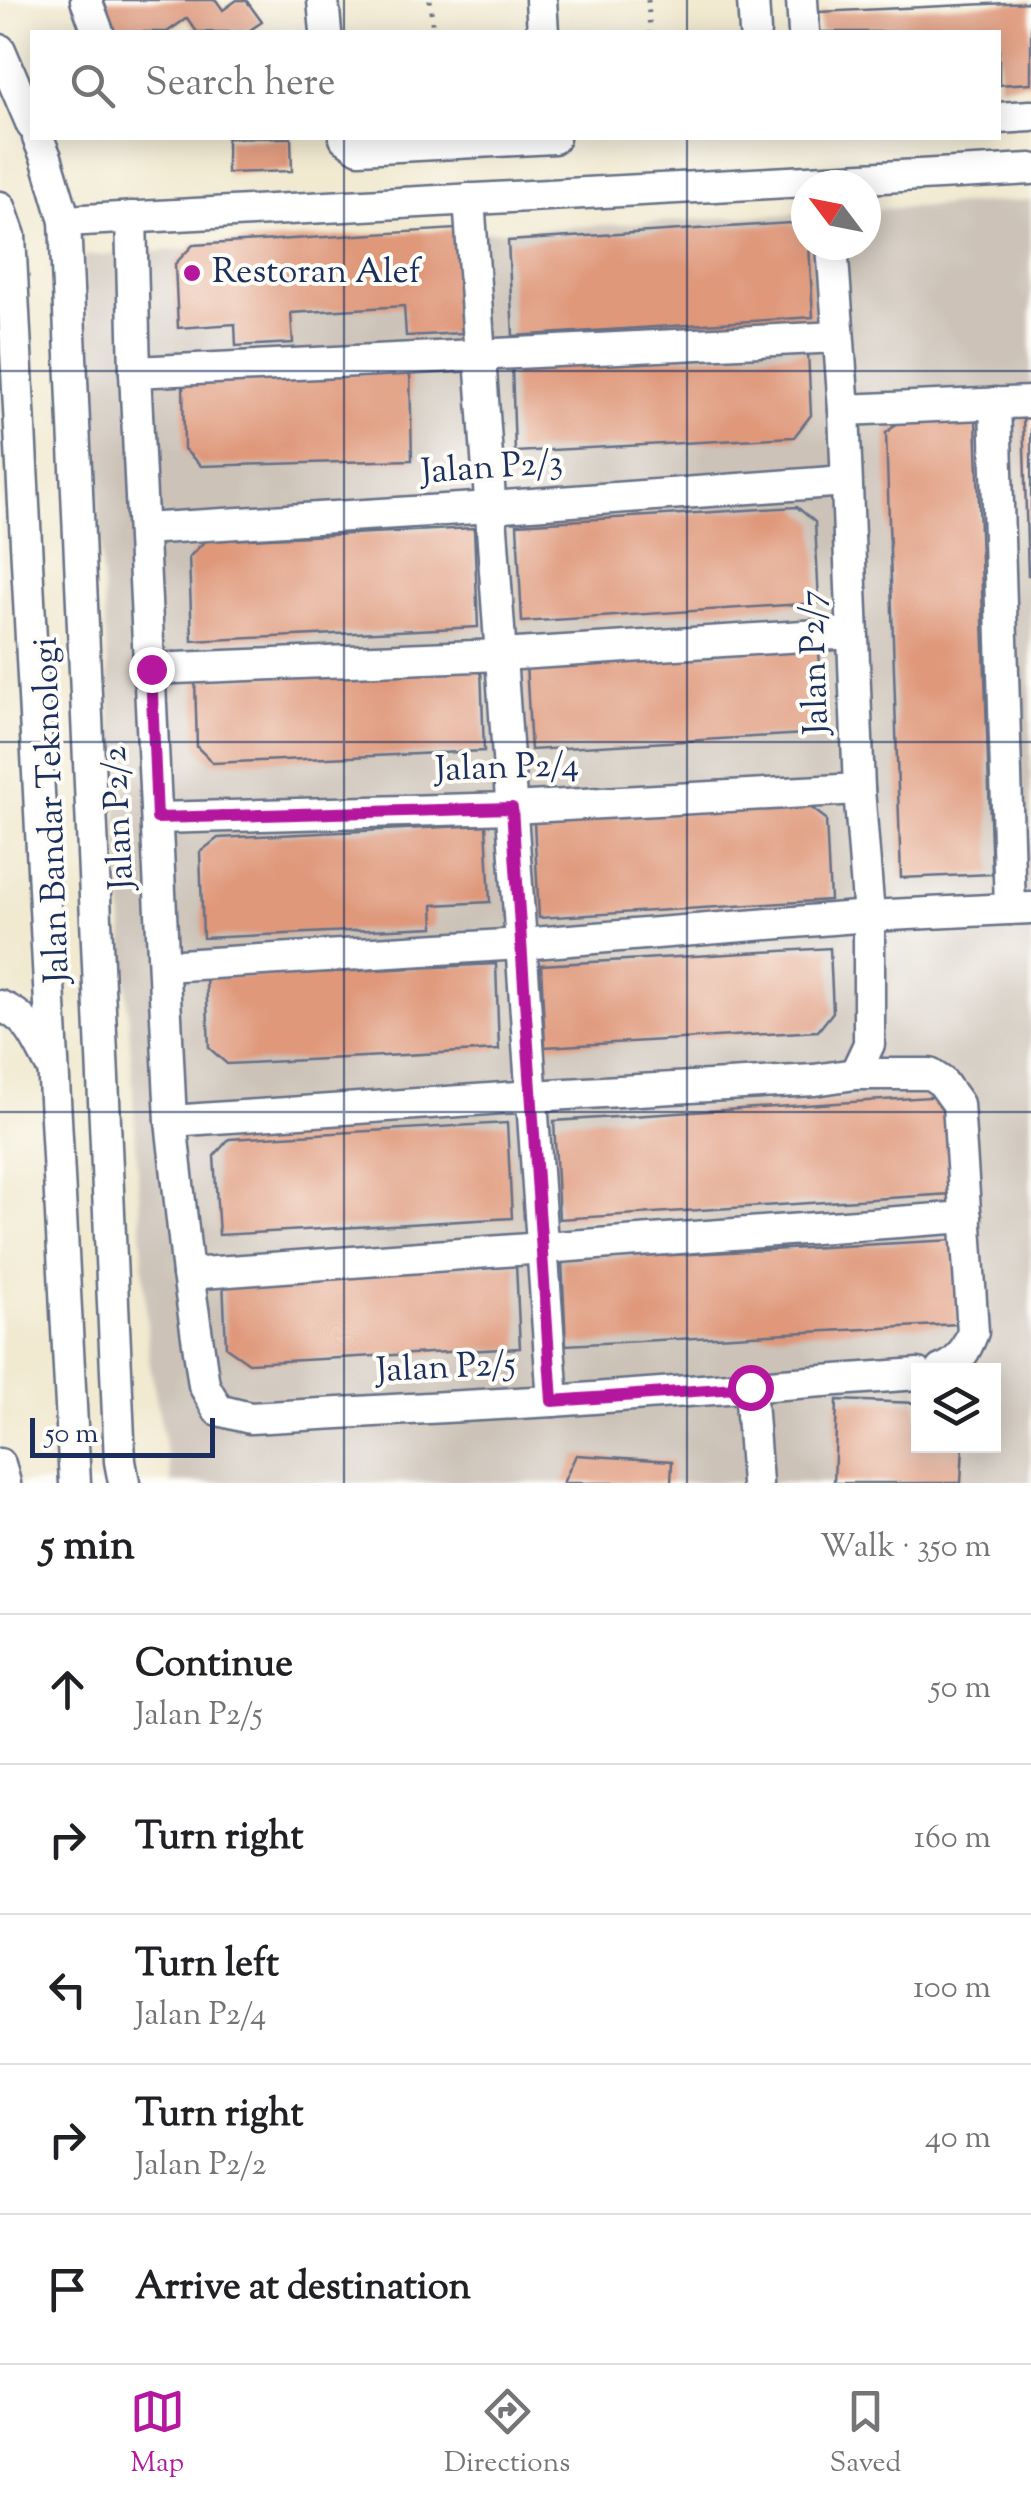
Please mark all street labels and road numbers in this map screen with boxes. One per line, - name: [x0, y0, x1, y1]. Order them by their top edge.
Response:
- street label: Jalan P2/3: [417, 439, 565, 500]
- street label: Jalan P2/7: [788, 589, 844, 737]
- street label: Jalan Bandar Teknologi: [21, 636, 85, 986]
- street label: Jalan P2/4: [432, 741, 580, 797]
- street label: Jalan P2/2: [91, 745, 149, 893]
- street label: Jalan P2/5: [373, 1340, 517, 1398]

